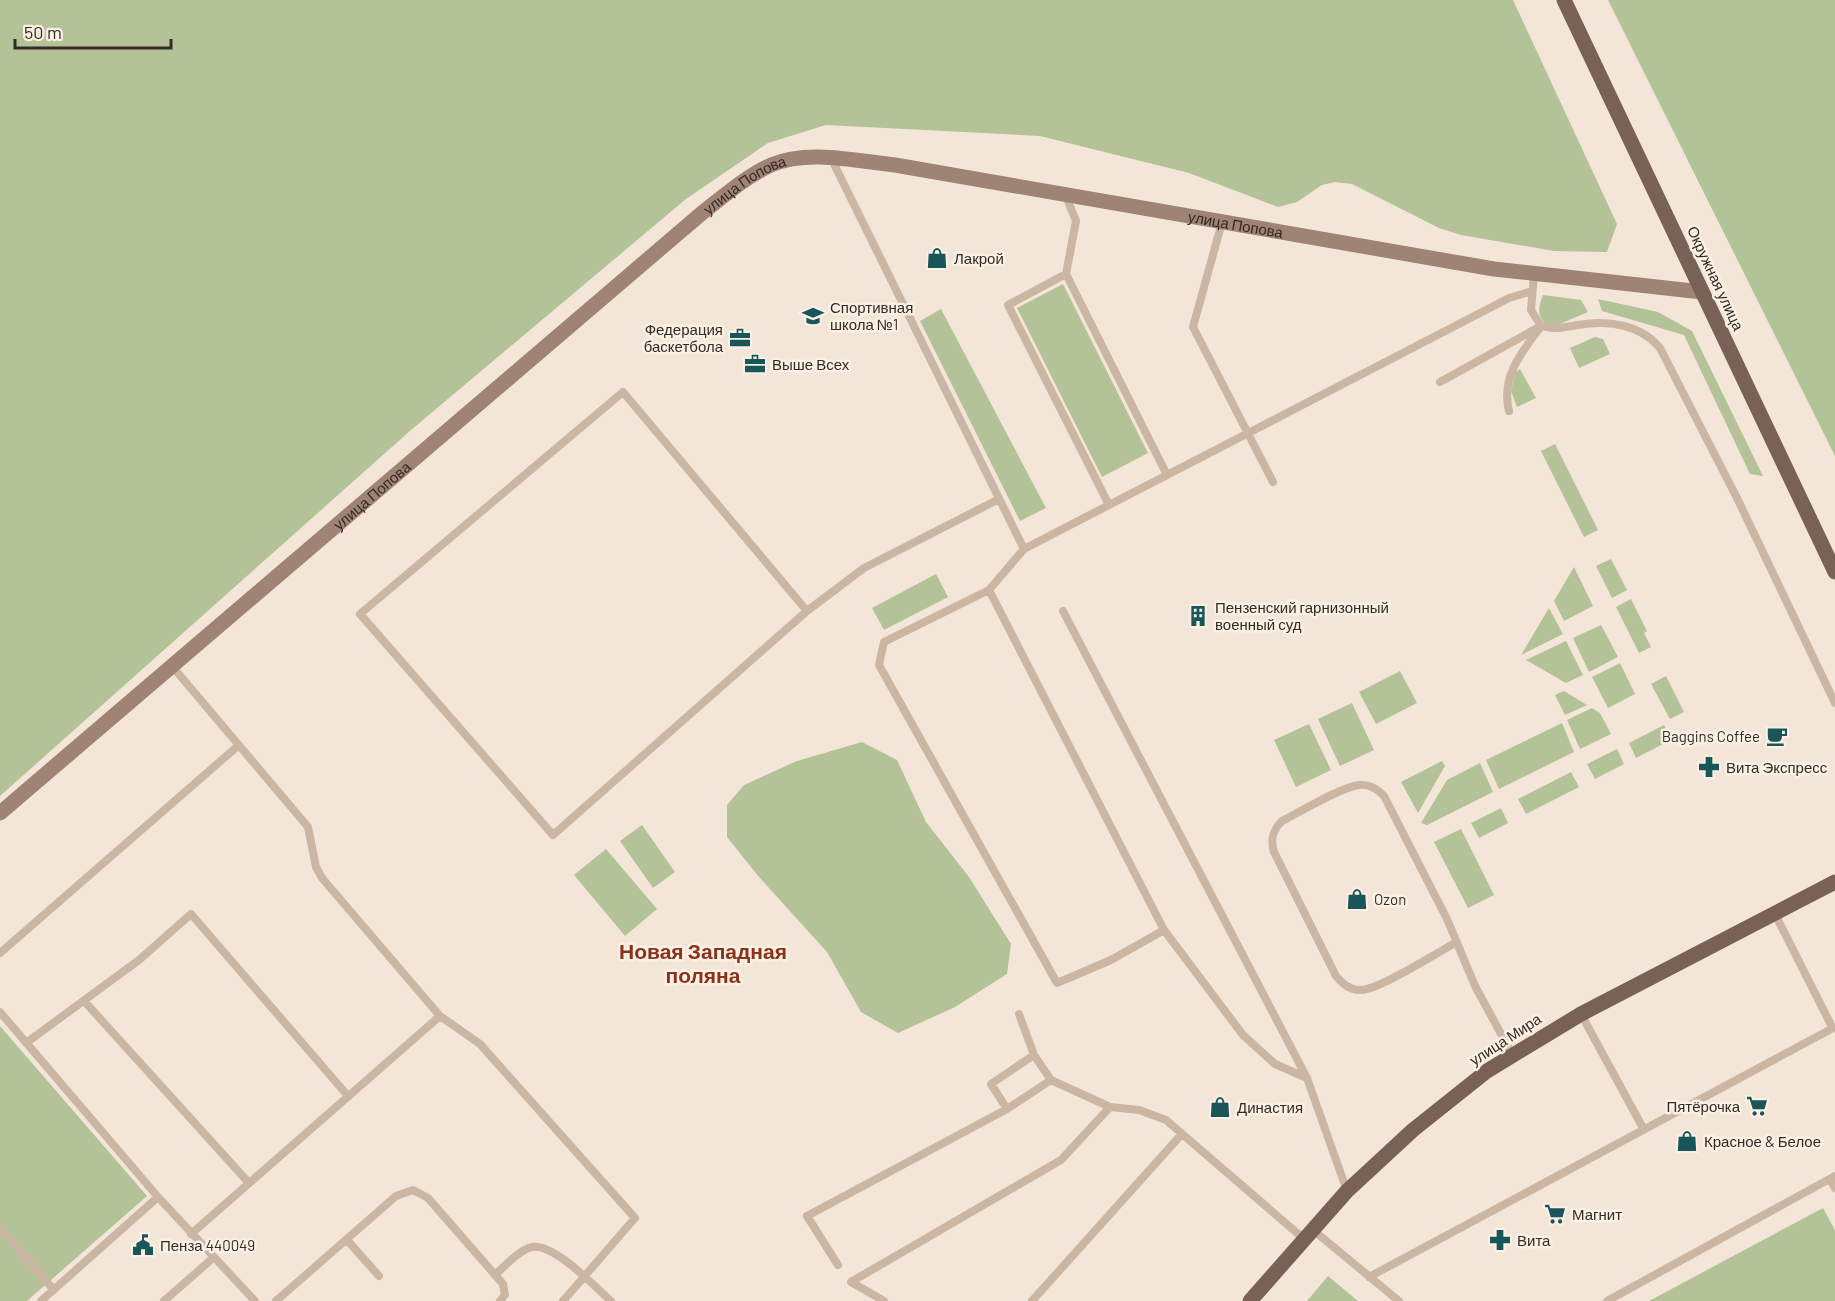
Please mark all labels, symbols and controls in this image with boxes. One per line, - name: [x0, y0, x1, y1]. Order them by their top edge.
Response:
- scale bar: [15, 12, 171, 50]
- text: 50 m: [24, 21, 62, 43]
- street label: улица Попова: [699, 151, 789, 218]
- street label: улица Попова: [1187, 207, 1285, 241]
- street label: Окружная улица: [1684, 223, 1748, 334]
- shop icon: Лакрой: [925, 246, 949, 270]
- place label: Лакрой: [954, 249, 1004, 267]
- place label: Спортивная школа №1: [830, 298, 913, 333]
- school or university icon: Спортивная школа №1: [801, 304, 825, 328]
- place label: Федерация баскетбола: [644, 320, 724, 355]
- office icon: Федерация баскетбола: [728, 326, 752, 350]
- office icon: Выше Всех: [743, 352, 767, 376]
- place label: Выше Всех: [772, 355, 850, 373]
- street label: улица Попова: [329, 457, 415, 533]
- place label: Пензенский гарнизонный военный суд: [1215, 598, 1389, 633]
- building icon: Пензенский гарнизонный военный суд: [1186, 604, 1210, 628]
- cafe icon: Baggins Coffee: [1765, 724, 1789, 748]
- place label: Baggins Coffee: [1662, 727, 1760, 745]
- pharmacy icon: Вита Экспресс: [1697, 755, 1721, 779]
- place label: Вита Экспресс: [1726, 758, 1828, 776]
- shop icon: Ozon: [1345, 887, 1369, 911]
- place label: Ozon: [1374, 890, 1406, 908]
- district label: Новая Западная поляна: [619, 938, 787, 987]
- street label: улица Мира: [1466, 1009, 1545, 1069]
- supermarket icon: Пятёрочка: [1745, 1094, 1769, 1118]
- shop icon: Династия: [1208, 1095, 1232, 1119]
- place label: Пятёрочка: [1666, 1097, 1741, 1115]
- place label: Династия: [1237, 1098, 1303, 1116]
- shop icon: Красное & Белое: [1675, 1129, 1699, 1153]
- place label: Красное & Белое: [1704, 1132, 1821, 1150]
- supermarket icon: Магнит: [1543, 1202, 1567, 1226]
- place label: Магнит: [1572, 1205, 1622, 1223]
- pharmacy icon: Вита: [1488, 1228, 1512, 1252]
- place label: Вита: [1517, 1231, 1551, 1249]
- public building icon: Пенза 440049: [131, 1233, 155, 1257]
- place label: Пенза 440049: [160, 1236, 255, 1254]

